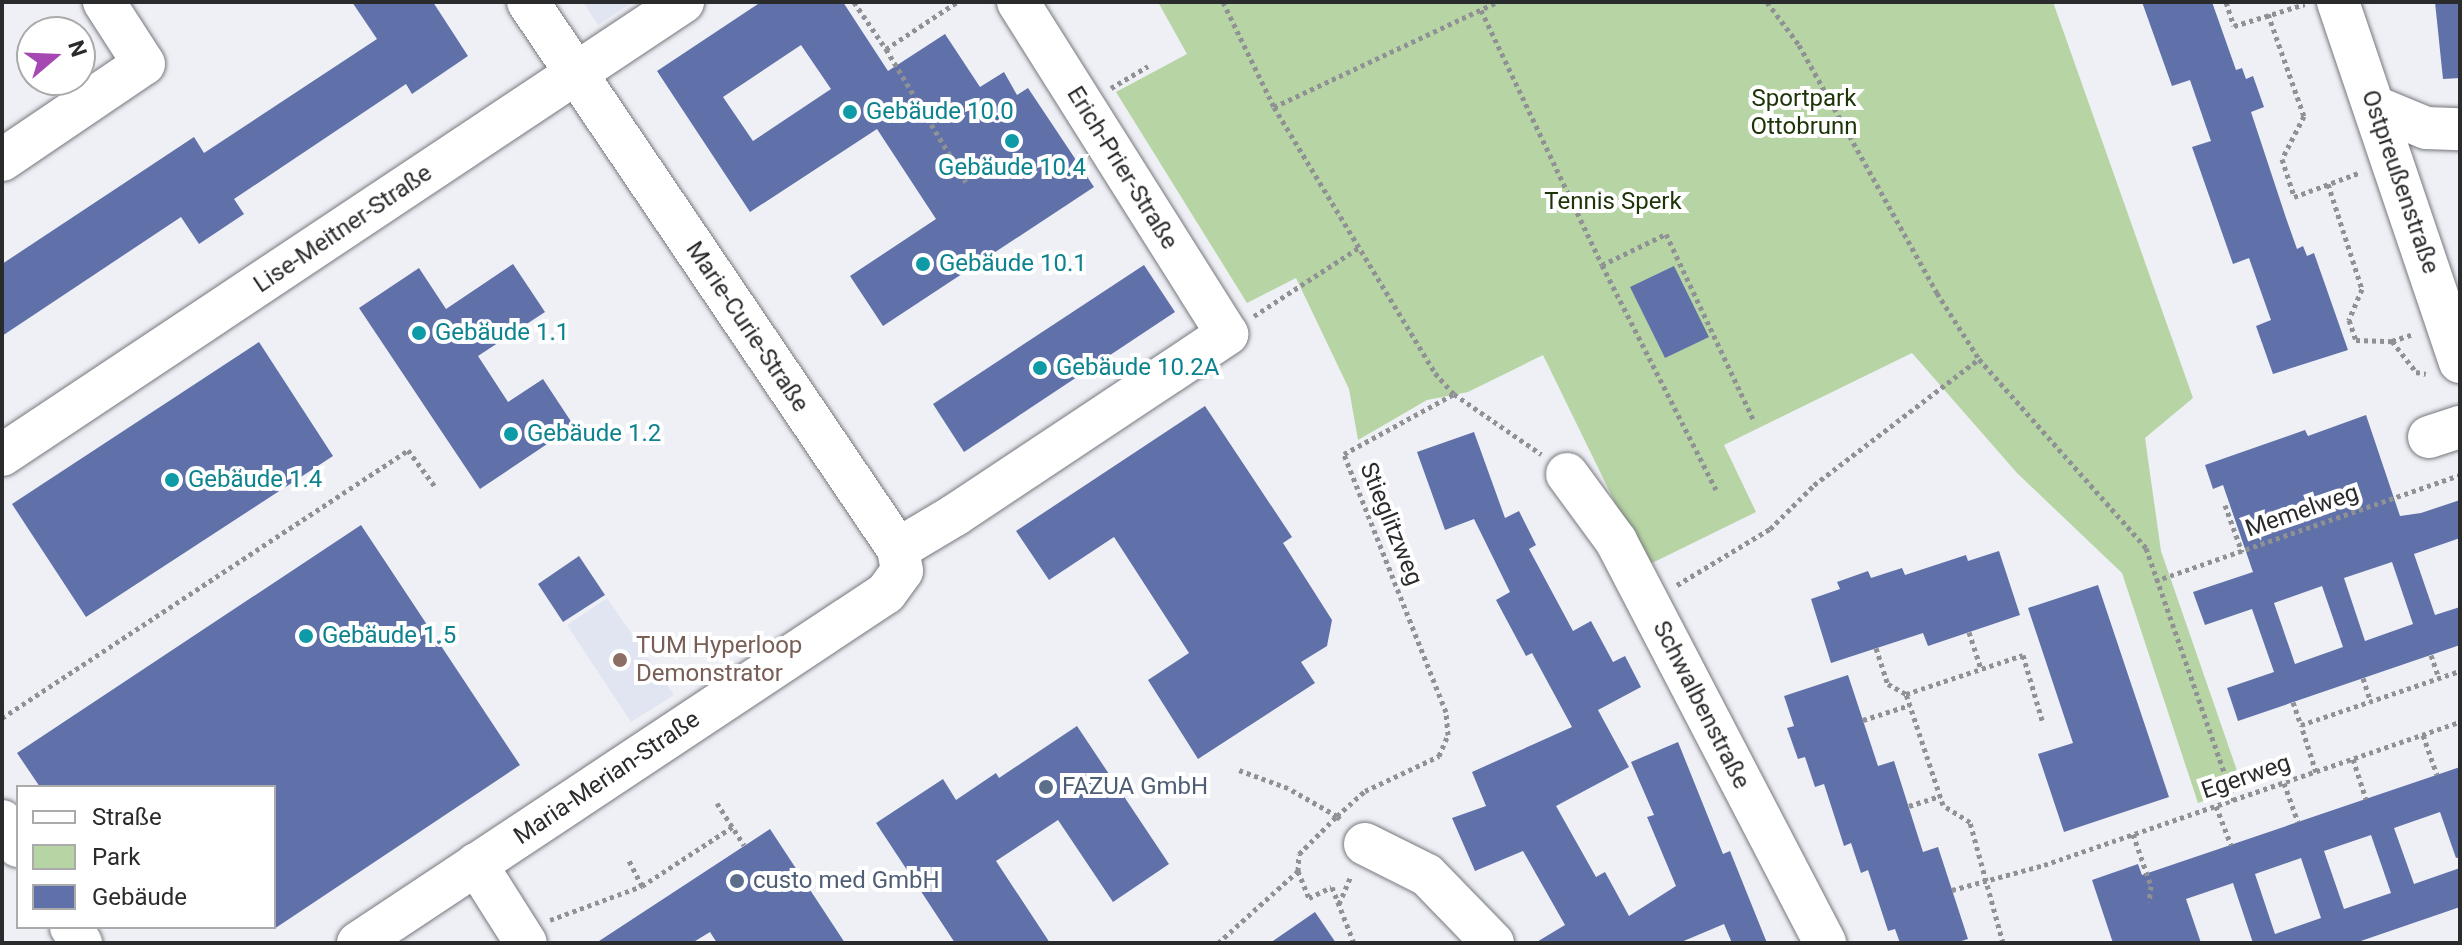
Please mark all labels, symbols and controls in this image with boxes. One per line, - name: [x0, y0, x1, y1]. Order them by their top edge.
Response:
- north arrow: [16, 16, 96, 96]
- text: N: [63, 37, 92, 60]
- street label: Erich-Prier-Straße: [1060, 81, 1184, 255]
- park label: Sportpark Ottobrunn: [1750, 85, 1858, 141]
- street label: Ostpreußenstraße: [2355, 86, 2445, 278]
- place label: Gebäude 10.0: [866, 98, 1014, 126]
- marker: Gebäude 10.0: [841, 103, 859, 121]
- marker: Gebäude 10.4: [1003, 132, 1021, 150]
- place label: Gebäude 10.4: [938, 154, 1086, 182]
- street label: Lise-Meitner-Straße: [249, 159, 437, 299]
- park label: Tennis Sperk: [1544, 188, 1682, 216]
- street label: Marie-Curie-Straße: [679, 236, 815, 418]
- place label: Gebäude 10.1: [939, 250, 1087, 278]
- marker: Gebäude 10.1: [914, 255, 932, 273]
- place label: Gebäude 1.1: [435, 319, 569, 347]
- marker: Gebäude 1.1: [410, 324, 428, 342]
- place label: Gebäude 10.2A: [1056, 354, 1220, 382]
- marker: Gebäude 10.2A: [1031, 359, 1049, 377]
- place label: Gebäude 1.2: [527, 420, 661, 448]
- marker: Gebäude 1.2: [502, 425, 520, 443]
- street label: Stieglitzweg: [1353, 458, 1429, 590]
- place label: Gebäude 1.4: [188, 466, 322, 494]
- marker: Gebäude 1.4: [163, 471, 181, 489]
- street label: Memelweg: [2242, 478, 2362, 544]
- street label: Schwalbenstraße: [1646, 616, 1756, 794]
- place label: Gebäude 1.5: [322, 622, 456, 650]
- marker: Gebäude 1.5: [297, 627, 315, 645]
- place label: TUM Hyperloop Demonstrator: [636, 632, 802, 688]
- marker: TUM Hyperloop Demonstrator: [611, 651, 629, 669]
- street label: Maria-Merian-Straße: [509, 705, 705, 851]
- street label: Egerweg: [2198, 748, 2294, 806]
- place label: FAZUA GmbH: [1062, 773, 1208, 801]
- marker: FAZUA GmbH: [1037, 778, 1055, 796]
- legend: [16, 785, 276, 929]
- text: Straße: [92, 803, 162, 831]
- text: Park: [92, 843, 140, 871]
- place label: custo med GmbH: [753, 867, 940, 895]
- marker: custo med GmbH: [728, 872, 746, 890]
- text: Gebäude: [92, 883, 187, 911]

